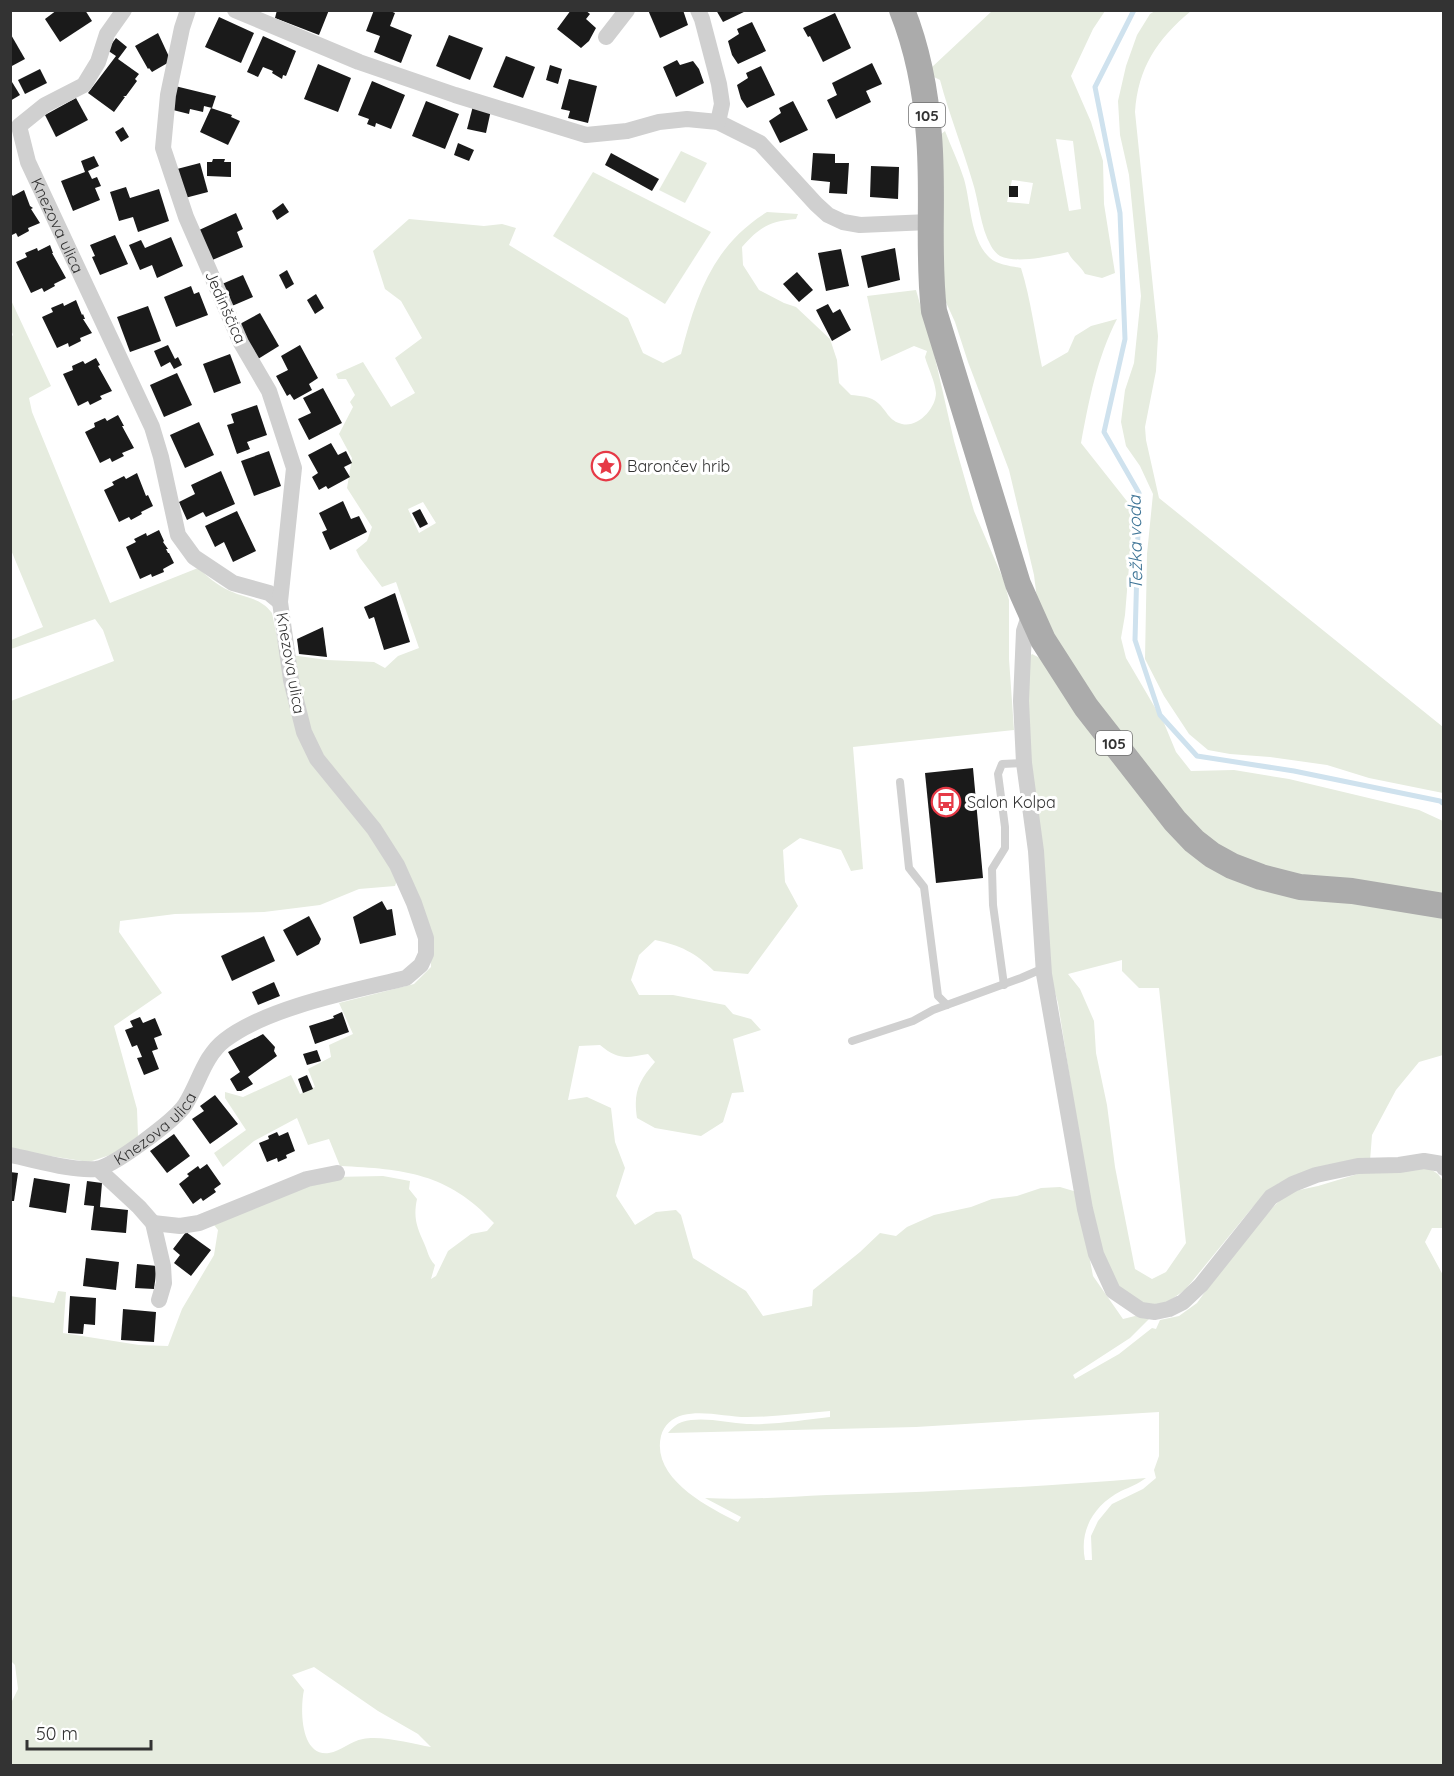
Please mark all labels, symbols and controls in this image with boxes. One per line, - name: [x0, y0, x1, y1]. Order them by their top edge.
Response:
- road number: 105: [909, 103, 945, 127]
- street label: Knezova ulica: [27, 174, 88, 276]
- street label: Jedinščica: [201, 267, 251, 347]
- place icon: Barončev hrib: [590, 450, 622, 482]
- place label: Barončev hrib: [627, 456, 730, 476]
- water label: Težka voda: [1123, 494, 1147, 591]
- street label: Knezova ulica: [272, 611, 310, 715]
- road number: 105: [1096, 731, 1132, 755]
- bus stop icon: Salon Kolpa: [930, 786, 962, 818]
- place label: Salon Kolpa: [967, 792, 1056, 812]
- street label: Knezova ulica: [110, 1089, 200, 1169]
- scale bar: [27, 1713, 152, 1751]
- text: 50 m: [36, 1722, 78, 1745]

